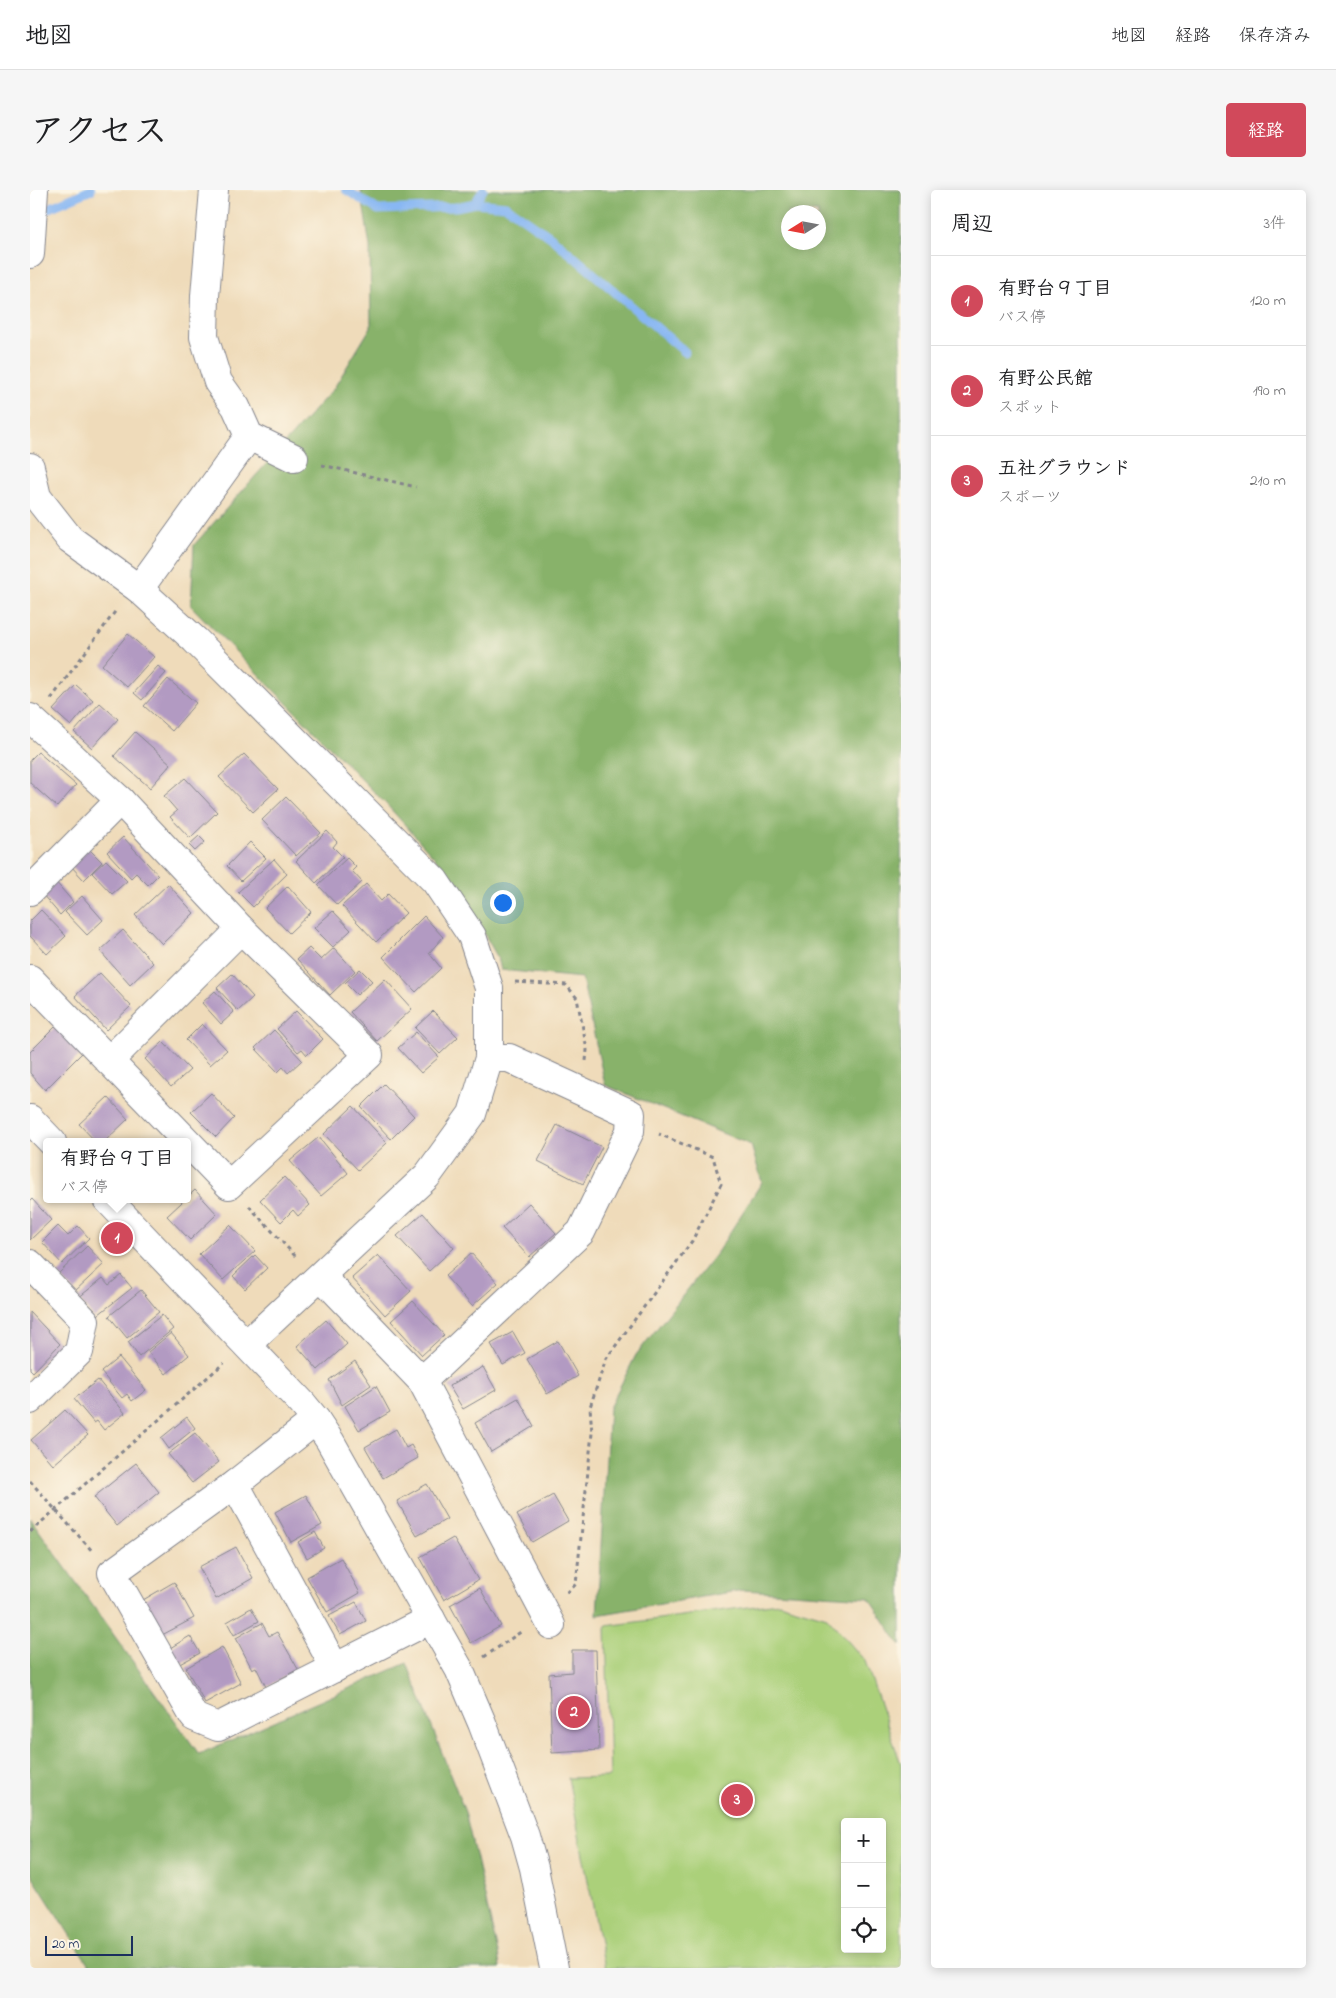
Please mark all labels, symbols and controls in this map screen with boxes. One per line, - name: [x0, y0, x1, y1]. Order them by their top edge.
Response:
- text: 地図: [25, 20, 73, 55]
- text: 地図: [1111, 24, 1147, 50]
- text: 経路: [1175, 24, 1211, 50]
- text: 保存済み: [1239, 24, 1311, 50]
- button: 経路: [1226, 103, 1306, 157]
- text: アクセス: [30, 108, 168, 159]
- north arrow: [781, 205, 826, 250]
- text: 周辺: [951, 210, 993, 240]
- text: 3件: [1263, 212, 1286, 236]
- text: 有野台９丁目: [998, 276, 1112, 303]
- text: 1: [964, 289, 970, 313]
- text: 120 m: [1250, 289, 1286, 313]
- text: バス停: [998, 306, 1046, 330]
- text: 有野公民館: [998, 366, 1093, 393]
- text: 2: [963, 379, 971, 403]
- text: 190 m: [1253, 379, 1286, 403]
- text: スポット: [998, 396, 1062, 420]
- text: 五社グラウンド: [998, 456, 1131, 483]
- text: 3: [964, 469, 970, 493]
- text: 210 m: [1250, 469, 1286, 493]
- text: スポーツ: [998, 486, 1062, 510]
- your location: [490, 890, 516, 916]
- popup: [43, 1138, 191, 1203]
- text: 有野台９丁目: [60, 1146, 174, 1173]
- text: バス停: [60, 1176, 108, 1200]
- pin: 1: [101, 1219, 133, 1257]
- pin: 2: [558, 1693, 590, 1731]
- pin: 3: [721, 1781, 753, 1819]
- map controls: [841, 1818, 886, 1953]
- button: +: [841, 1818, 886, 1863]
- button: −: [841, 1863, 886, 1908]
- button: locate: [841, 1908, 886, 1953]
- scale bar: [45, 1933, 132, 1956]
- text: 20 m: [52, 1934, 79, 1955]

